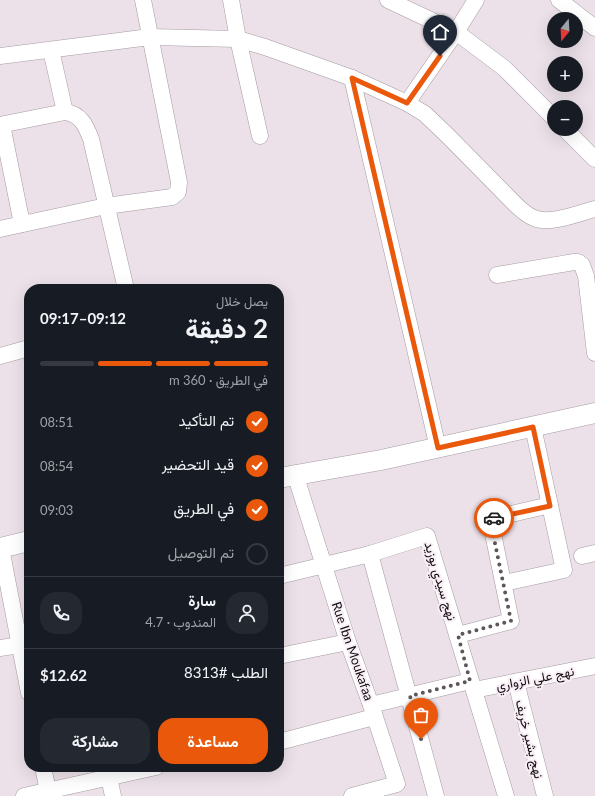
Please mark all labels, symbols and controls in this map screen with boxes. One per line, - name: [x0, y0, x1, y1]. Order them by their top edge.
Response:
- north arrow: [547, 12, 583, 48]
- map controls: [547, 12, 583, 136]
- pin: [423, 15, 457, 56]
- icon: home: [429, 21, 451, 43]
- button: +: [547, 56, 583, 92]
- button: −: [547, 100, 583, 136]
- text: يصل خلال: [216, 293, 268, 309]
- text: 09:12–09:17: [40, 309, 126, 327]
- text: 2 دقيقة: [185, 312, 268, 344]
- text: في الطريق · 360 m: [169, 372, 268, 388]
- text: تم التأكيد: [179, 411, 234, 429]
- icon: check: [246, 411, 268, 433]
- text: 08:51: [40, 414, 73, 430]
- text: قيد التحضير: [162, 455, 234, 473]
- icon: check: [246, 455, 268, 477]
- text: 08:54: [40, 458, 73, 474]
- courier: [474, 498, 514, 538]
- text: في الطريق: [174, 499, 234, 517]
- icon: check: [246, 499, 268, 521]
- text: 09:03: [40, 502, 73, 518]
- icon: car: [483, 507, 505, 529]
- street label: نهج سيدي بوزيد: [419, 540, 461, 624]
- text: تم التوصيل: [168, 543, 234, 561]
- text: سارة: [188, 591, 216, 609]
- button: phone: [40, 592, 82, 634]
- button: person: [226, 592, 268, 634]
- street label: Rue Ibn Moukafaa: [329, 599, 377, 703]
- text: المندوب · 4.7: [145, 614, 216, 630]
- text: الطلب #8313: [184, 663, 268, 681]
- street label: نهج علي الزواري: [495, 663, 576, 696]
- text: $12.62: [40, 666, 87, 684]
- pin: [404, 698, 438, 739]
- street label: نهج بشير خريف: [511, 698, 548, 781]
- icon: bag: [410, 704, 432, 726]
- button: مشاركة: [40, 718, 150, 764]
- button: مساعدة: [158, 718, 268, 764]

